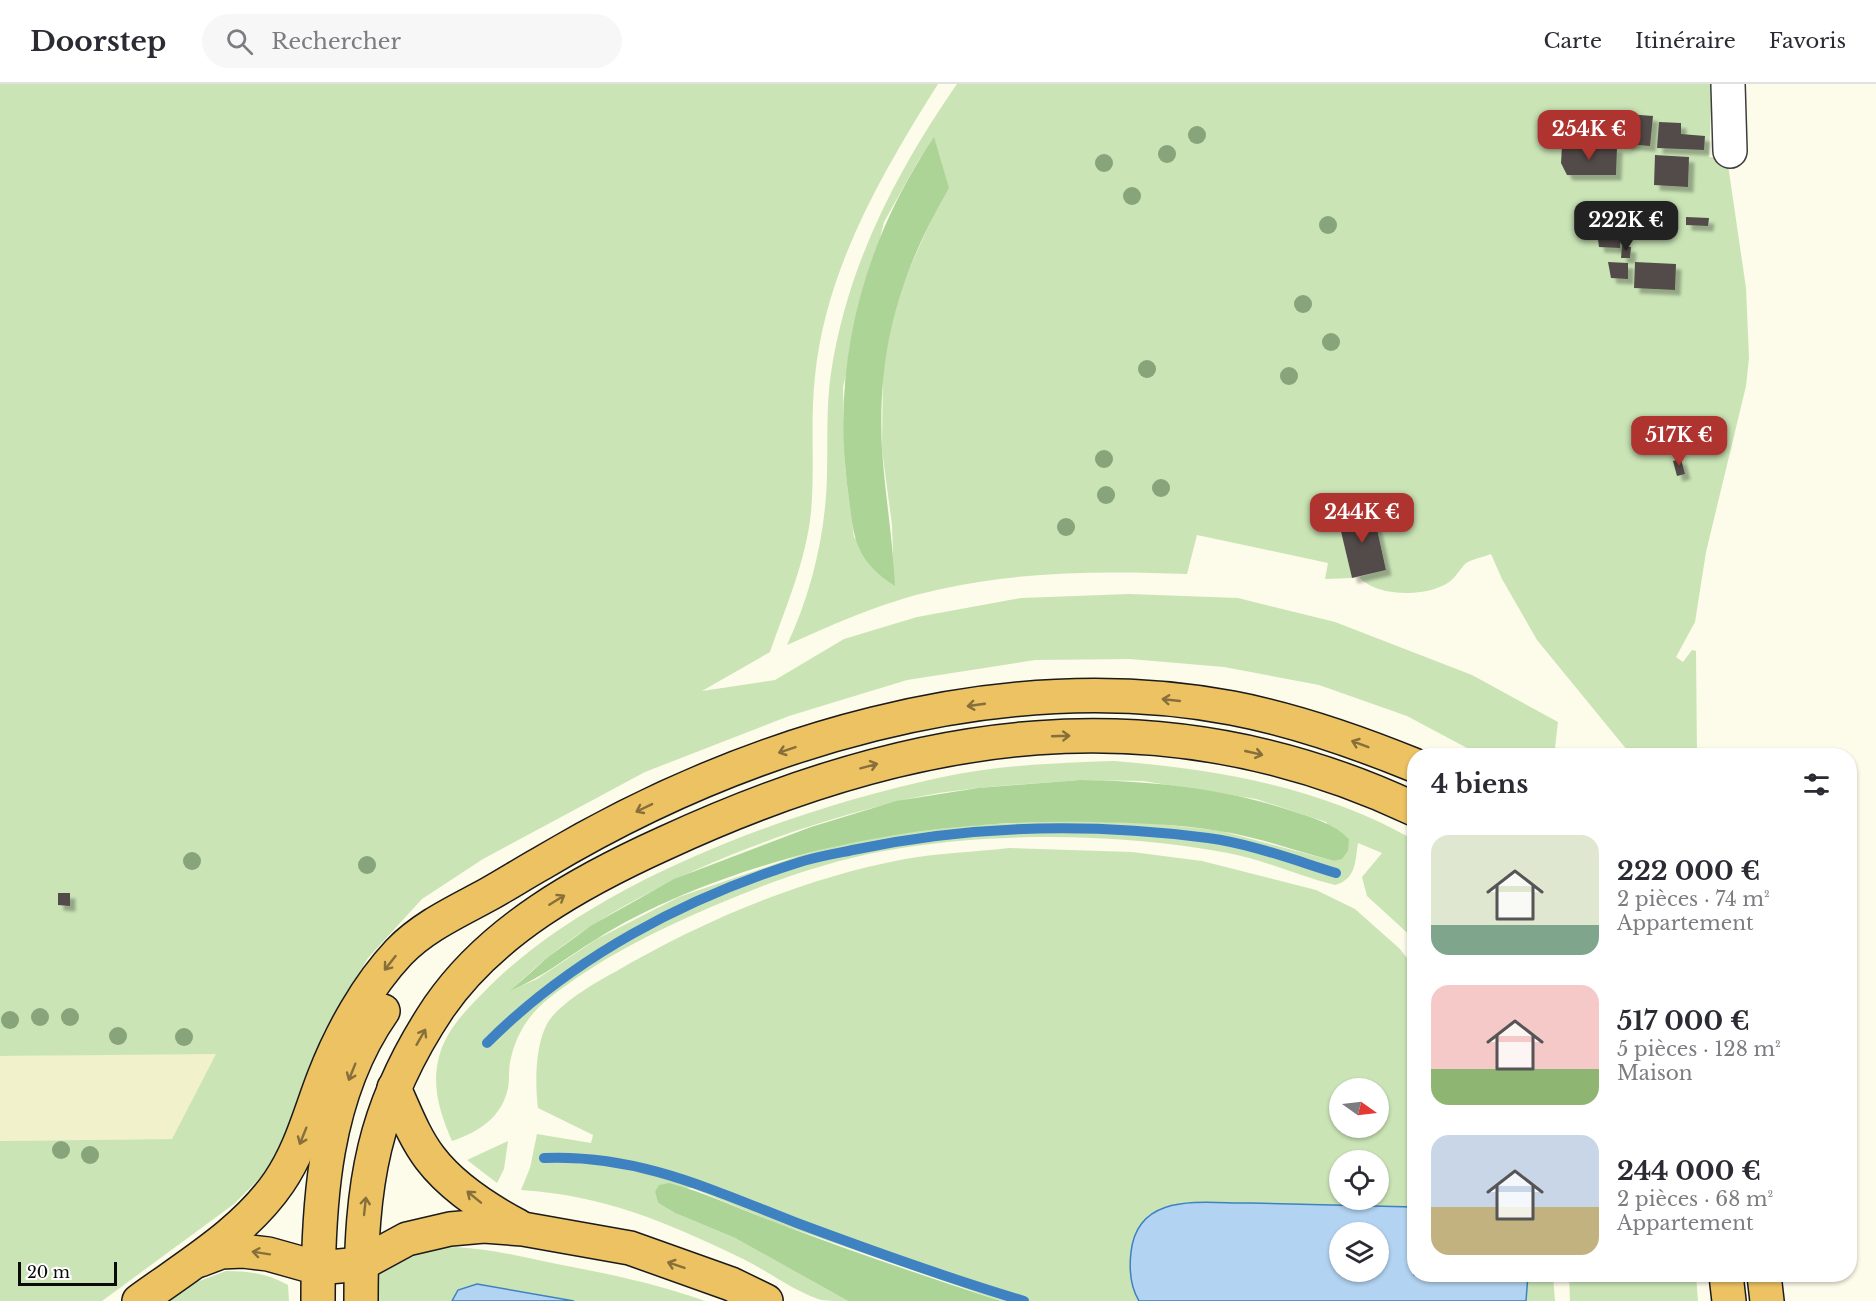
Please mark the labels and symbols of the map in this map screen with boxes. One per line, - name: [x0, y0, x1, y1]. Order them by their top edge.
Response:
- pin: 254K €: [1540, 110, 1638, 161]
- pin: 222K €: [1577, 201, 1675, 252]
- pin: 517K €: [1630, 416, 1728, 467]
- pin: 244K €: [1313, 493, 1411, 544]
- one-way arrow: [1161, 694, 1181, 705]
- one-way arrow: [967, 700, 987, 711]
- one-way arrow: [1050, 730, 1070, 742]
- one-way arrow: [1351, 738, 1370, 749]
- one-way arrow: [778, 746, 797, 757]
- one-way arrow: [1245, 747, 1264, 759]
- one-way arrow: [859, 760, 878, 771]
- one-way arrow: [636, 803, 654, 815]
- one-way arrow: [548, 894, 565, 906]
- one-way arrow: [384, 955, 397, 971]
- one-way arrow: [415, 1029, 427, 1046]
- one-way arrow: [346, 1062, 357, 1080]
- north arrow: [1329, 1078, 1389, 1138]
- one-way arrow: [297, 1127, 308, 1145]
- one-way arrow: [467, 1190, 482, 1204]
- one-way arrow: [359, 1196, 370, 1216]
- one-way arrow: [252, 1248, 272, 1259]
- one-way arrow: [667, 1258, 686, 1269]
- scale bar: [18, 1259, 117, 1286]

